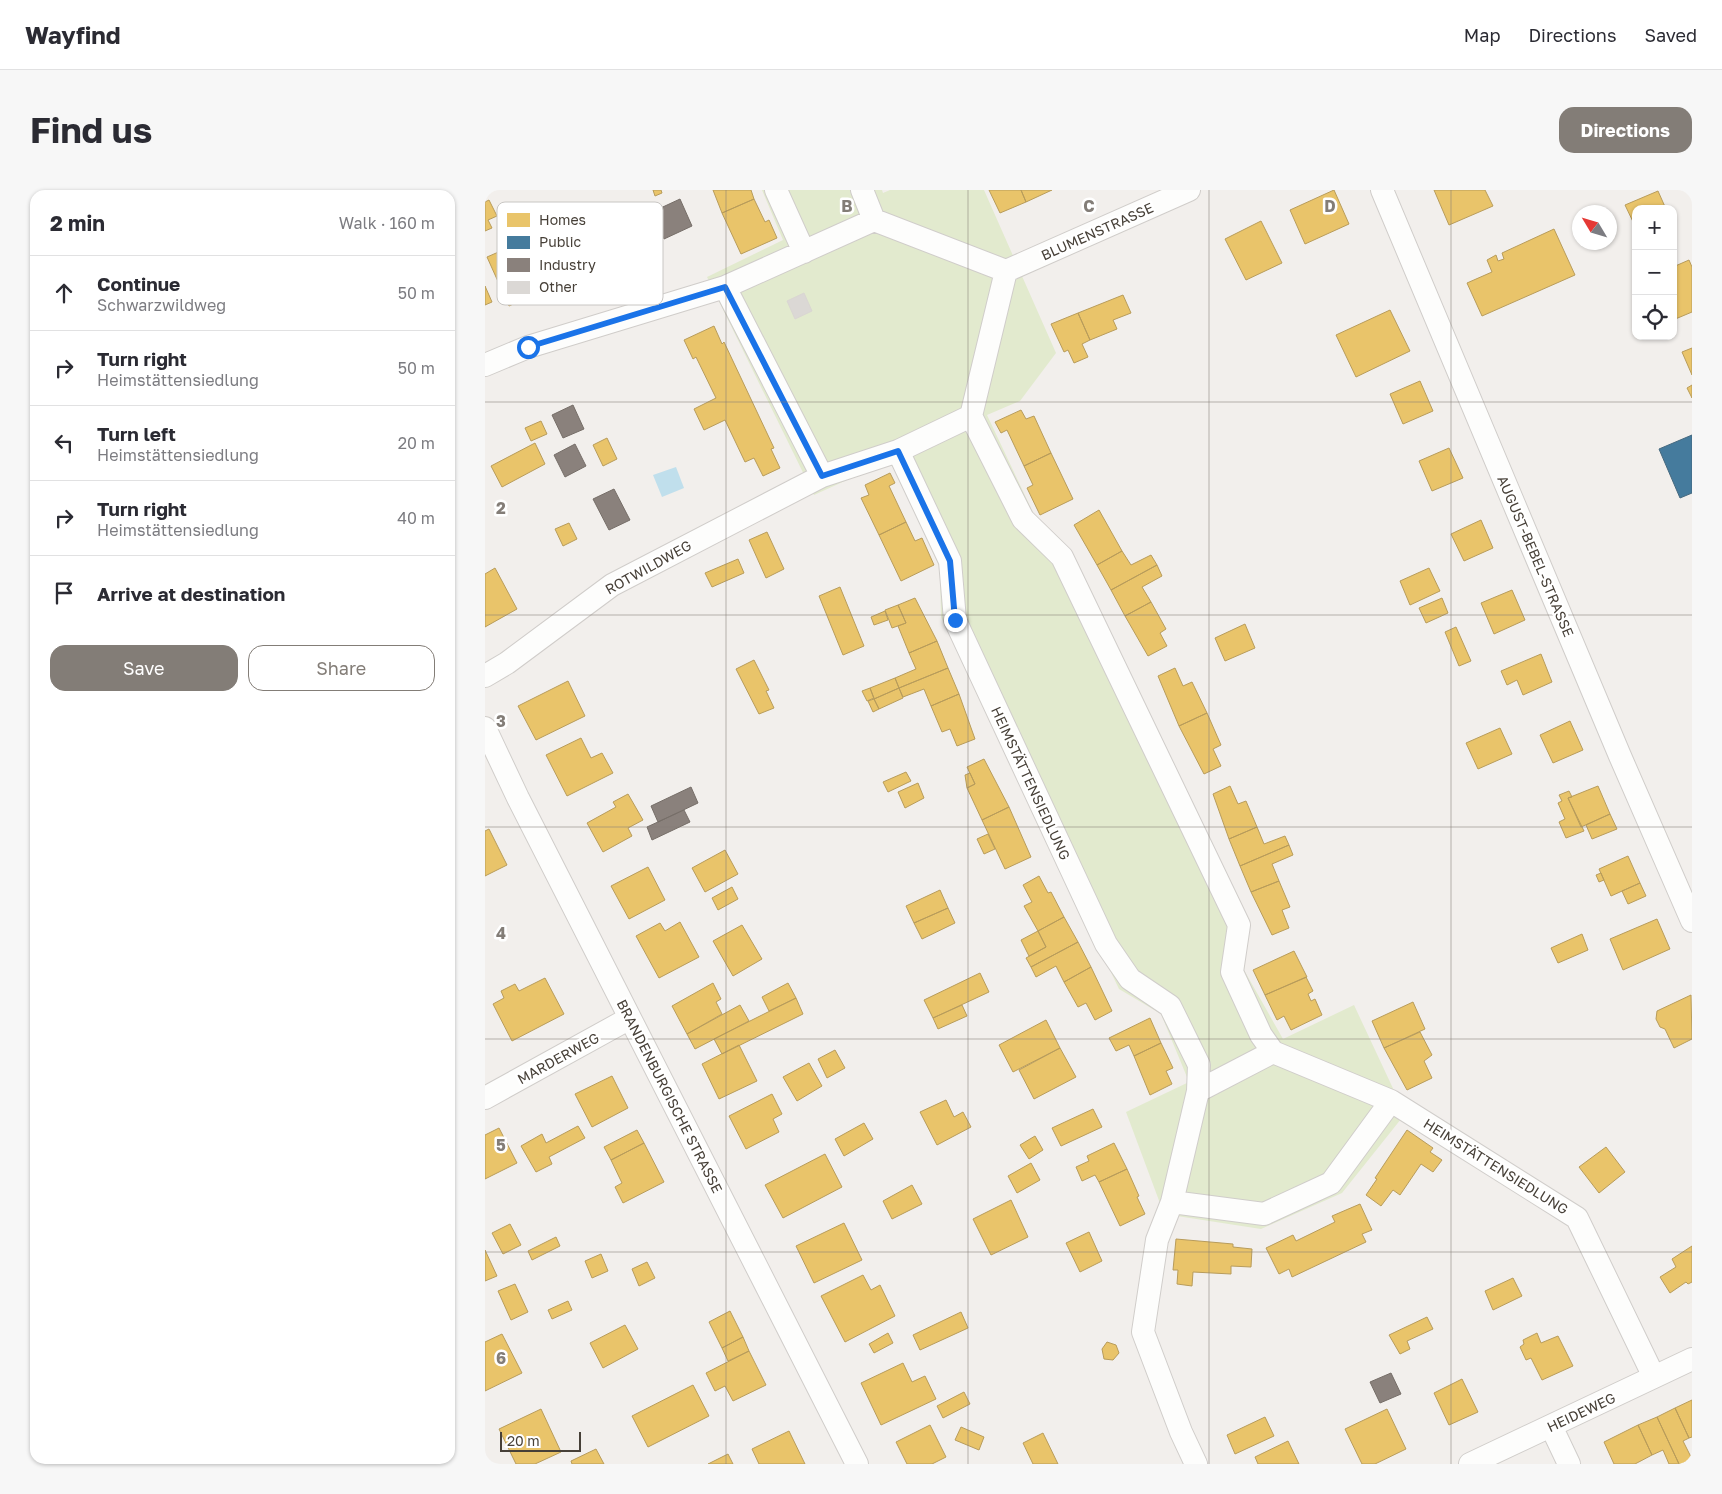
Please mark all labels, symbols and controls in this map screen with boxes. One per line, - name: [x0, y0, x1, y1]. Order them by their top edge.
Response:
- text: Wayfind: [25, 20, 121, 49]
- text: Map: [1464, 24, 1500, 46]
- text: Directions: [1528, 24, 1616, 46]
- text: Saved: [1644, 24, 1697, 46]
- button: Directions: [1559, 107, 1692, 153]
- text: Find us: [30, 109, 152, 151]
- text: B: [841, 196, 853, 216]
- text: C: [1083, 196, 1095, 216]
- text: D: [1324, 196, 1336, 216]
- street label: BLUMENSTRASSE: [1038, 199, 1156, 263]
- legend: [497, 202, 663, 305]
- north arrow: [1572, 205, 1617, 250]
- map controls: [1632, 205, 1677, 340]
- button: +: [1632, 205, 1677, 250]
- text: 2 min: [50, 210, 105, 236]
- text: Homes: [539, 211, 586, 228]
- text: Walk · 160 m: [339, 213, 435, 233]
- text: Public: [539, 233, 581, 250]
- button: −: [1632, 250, 1677, 295]
- text: Industry: [539, 256, 596, 273]
- text: Continue: [97, 272, 180, 295]
- text: Other: [539, 278, 578, 295]
- icon: ahead: [50, 279, 78, 307]
- text: 50 m: [398, 283, 435, 303]
- text: Schwarzwildweg: [97, 295, 226, 315]
- button: locate: [1632, 295, 1677, 340]
- route start: [517, 336, 540, 359]
- text: Turn right: [97, 347, 187, 370]
- icon: right: [50, 354, 78, 382]
- text: 50 m: [398, 358, 435, 378]
- text: Heimstättensiedlung: [97, 370, 259, 390]
- text: Turn left: [97, 422, 176, 445]
- icon: left: [50, 429, 78, 457]
- text: 20 m: [398, 433, 435, 453]
- text: Heimstättensiedlung: [97, 445, 259, 465]
- street label: AUGUST-BEBEL-STRASSE: [1494, 473, 1578, 639]
- text: Turn right: [97, 497, 187, 520]
- text: 2: [496, 498, 506, 518]
- icon: right: [50, 504, 78, 532]
- text: 40 m: [397, 508, 435, 528]
- text: Heimstättensiedlung: [97, 520, 259, 540]
- street label: ROTWILDWEG: [602, 536, 694, 598]
- icon: arrive: [50, 579, 78, 607]
- text: Arrive at destination: [97, 582, 285, 605]
- route end: [944, 609, 967, 632]
- button: Save: [50, 645, 238, 691]
- button: Share: [248, 645, 435, 691]
- street label: HEIMSTÄTTENSIEDLUNG: [988, 704, 1074, 863]
- text: 3: [496, 711, 506, 731]
- text: 4: [496, 923, 506, 943]
- street label: BRANDENBURGISCHE STRASSE: [614, 996, 726, 1196]
- street label: MARDERWEG: [514, 1029, 602, 1087]
- street label: HEIMSTÄTTENSIEDLUNG: [1421, 1114, 1572, 1218]
- text: 5: [496, 1135, 506, 1155]
- text: 6: [496, 1348, 506, 1368]
- street label: HEIDEWEG: [1544, 1389, 1618, 1435]
- scale bar: [500, 1429, 581, 1452]
- text: 20 m: [507, 1432, 540, 1449]

